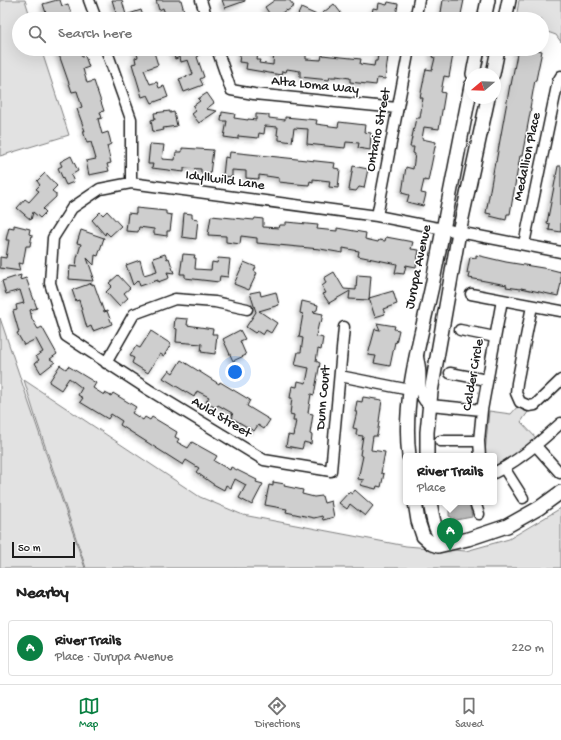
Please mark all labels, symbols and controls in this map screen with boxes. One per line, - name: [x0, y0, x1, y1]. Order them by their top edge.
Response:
- search box: [12, 12, 549, 56]
- icon: search: [26, 23, 48, 45]
- text: Search here: [58, 25, 132, 43]
- north arrow: [465, 68, 501, 104]
- street label: Alta Loma Way: [270, 73, 360, 99]
- street label: Ontario Street: [363, 86, 396, 173]
- street label: Medallion Place: [510, 111, 546, 203]
- street label: Idyllwild Lane: [184, 167, 267, 195]
- street label: Jurupa Avenue: [402, 223, 436, 311]
- street label: Calder Circle: [459, 337, 489, 412]
- your location: [225, 362, 245, 382]
- street label: Dunn Court: [313, 364, 335, 432]
- street label: Auld Street: [188, 394, 255, 443]
- popup: [403, 453, 497, 505]
- text: River Trails: [417, 463, 483, 481]
- text: Place: [417, 481, 445, 496]
- pin: A: [437, 518, 463, 551]
- scale bar: [12, 540, 75, 559]
- text: 50 m: [18, 543, 40, 555]
- text: Nearby: [16, 584, 69, 604]
- text: River Trails: [55, 632, 121, 650]
- text: A: [26, 641, 34, 656]
- text: 220 m: [512, 641, 544, 656]
- text: Place · Jurupa Avenue: [55, 650, 173, 665]
- tab: Map: [78, 695, 100, 731]
- tab: Directions: [255, 695, 300, 731]
- tab: Saved: [455, 695, 483, 731]

